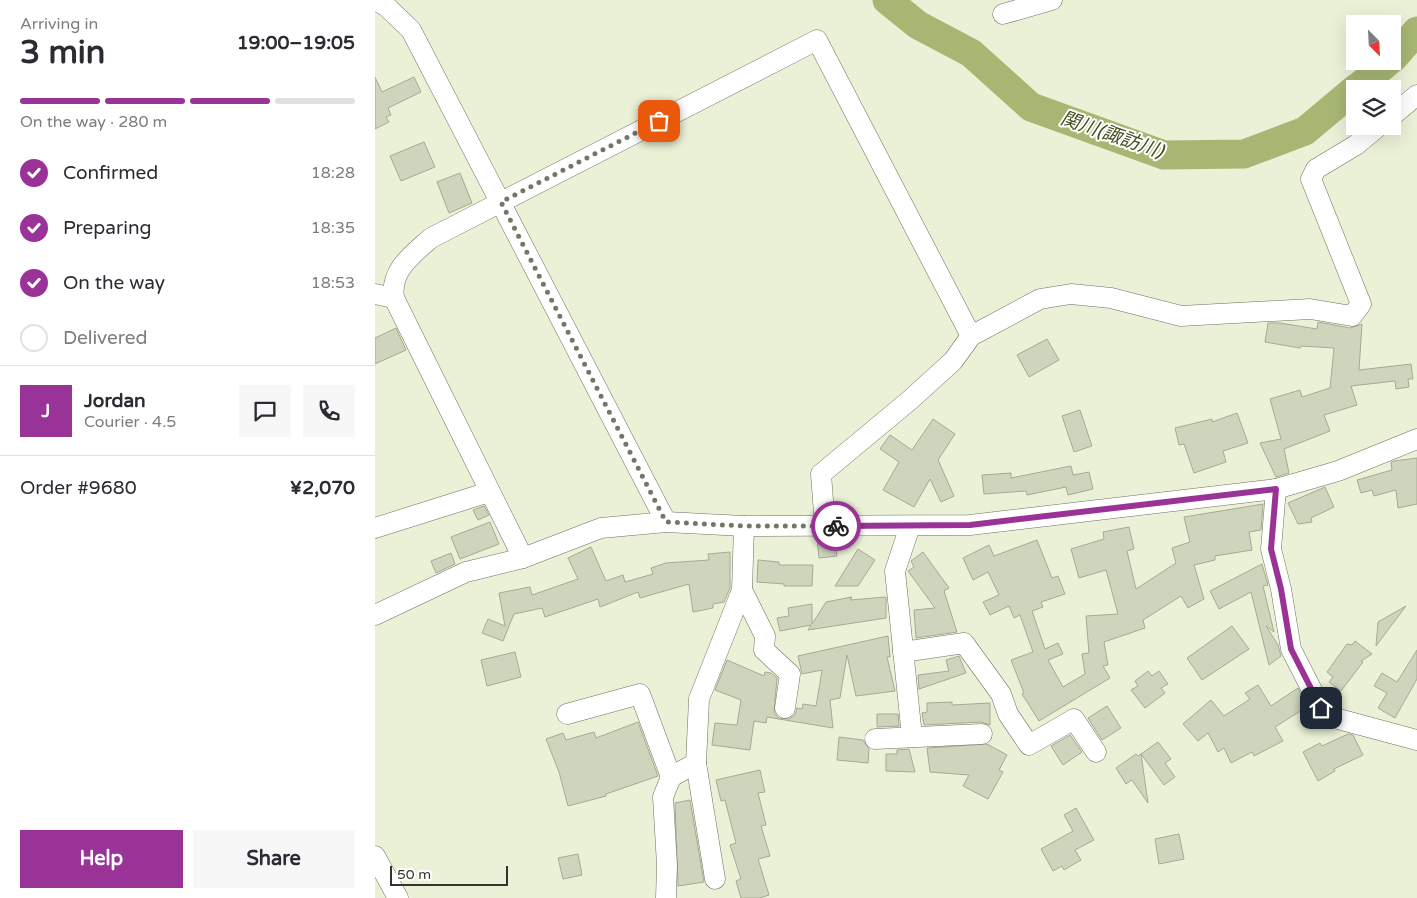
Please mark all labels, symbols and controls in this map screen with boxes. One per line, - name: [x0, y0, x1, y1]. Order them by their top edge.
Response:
- text: Arriving in: [20, 14, 98, 34]
- north arrow: [1346, 15, 1401, 70]
- map controls: [1346, 15, 1401, 135]
- text: 19:00–19:05: [237, 32, 355, 54]
- text: 3 min: [20, 34, 105, 72]
- button: layers: [1346, 80, 1401, 135]
- pin: [638, 100, 680, 142]
- icon: bag: [645, 107, 673, 135]
- water label: 関川(諏訪川): [1058, 107, 1168, 163]
- text: On the way · 280 m: [20, 112, 167, 132]
- icon: check: [20, 159, 48, 187]
- text: Confirmed: [63, 162, 158, 184]
- text: 18:28: [311, 163, 355, 183]
- icon: check: [20, 214, 48, 242]
- text: Preparing: [63, 217, 152, 239]
- text: 18:35: [311, 218, 355, 238]
- icon: check: [20, 269, 48, 297]
- text: On the way: [63, 272, 165, 294]
- text: 18:53: [311, 273, 355, 293]
- text: Delivered: [63, 327, 148, 349]
- button: chat: [239, 385, 291, 437]
- button: phone: [303, 385, 355, 437]
- text: Jordan: [84, 390, 146, 412]
- text: J: [42, 400, 50, 422]
- text: Courier · 4.5: [84, 412, 176, 432]
- text: Order #9680: [20, 477, 137, 499]
- text: ¥2,070: [290, 477, 355, 499]
- courier: [811, 501, 861, 551]
- icon: bike: [822, 512, 850, 540]
- pin: [1300, 687, 1342, 729]
- icon: home: [1307, 694, 1335, 722]
- button: Help: [20, 830, 183, 888]
- button: Share: [193, 830, 355, 888]
- scale bar: [390, 863, 507, 886]
- text: 50 m: [397, 866, 431, 883]

